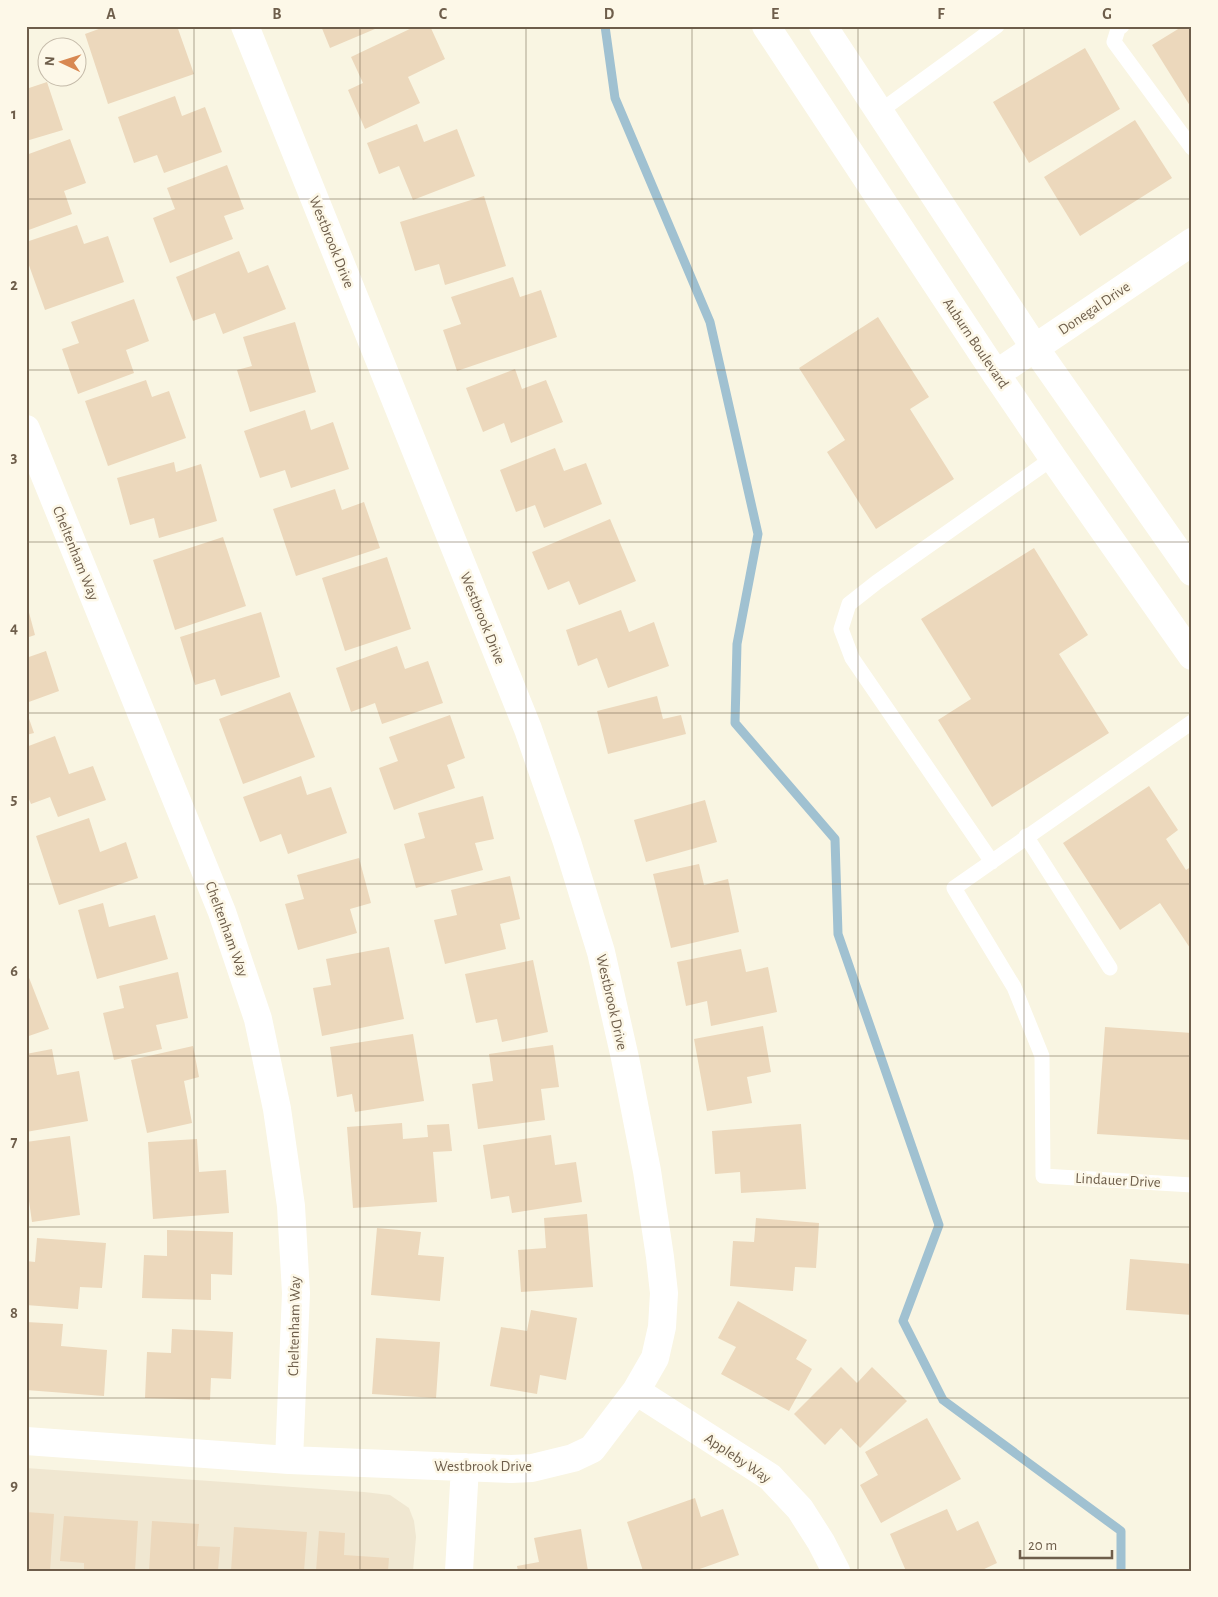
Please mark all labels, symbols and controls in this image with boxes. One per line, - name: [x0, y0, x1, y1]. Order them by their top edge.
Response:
- text: A: [106, 6, 116, 22]
- text: B: [272, 6, 282, 22]
- text: C: [439, 6, 448, 22]
- text: D: [604, 6, 615, 22]
- text: E: [771, 6, 779, 22]
- text: F: [937, 6, 945, 22]
- text: G: [1102, 6, 1112, 22]
- north arrow: [38, 38, 88, 88]
- text: N: [43, 56, 57, 67]
- text: 1: [11, 106, 17, 122]
- street label: Westbrook Drive: [306, 194, 357, 290]
- text: 2: [10, 277, 18, 293]
- street label: Donegal Drive: [1056, 279, 1133, 338]
- street label: Auburn Boulevard: [940, 295, 1011, 391]
- text: 3: [11, 449, 18, 465]
- street label: Cheltenham Way: [50, 504, 101, 603]
- street label: Westbrook Drive: [457, 570, 508, 666]
- text: 4: [10, 620, 18, 636]
- text: 5: [11, 791, 18, 807]
- street label: Cheltenham Way: [202, 880, 251, 979]
- street label: Westbrook Drive: [593, 953, 630, 1051]
- text: 6: [10, 963, 18, 979]
- text: 7: [11, 1134, 18, 1150]
- street label: Lindauer Drive: [1075, 1171, 1161, 1190]
- street label: Cheltenham Way: [286, 1275, 303, 1376]
- text: 8: [10, 1305, 18, 1321]
- street label: Appleby Way: [702, 1431, 774, 1486]
- street label: Westbrook Drive: [434, 1459, 532, 1474]
- text: 9: [10, 1477, 18, 1493]
- scale bar: [1020, 1527, 1113, 1559]
- text: 20 m: [1028, 1538, 1057, 1553]

